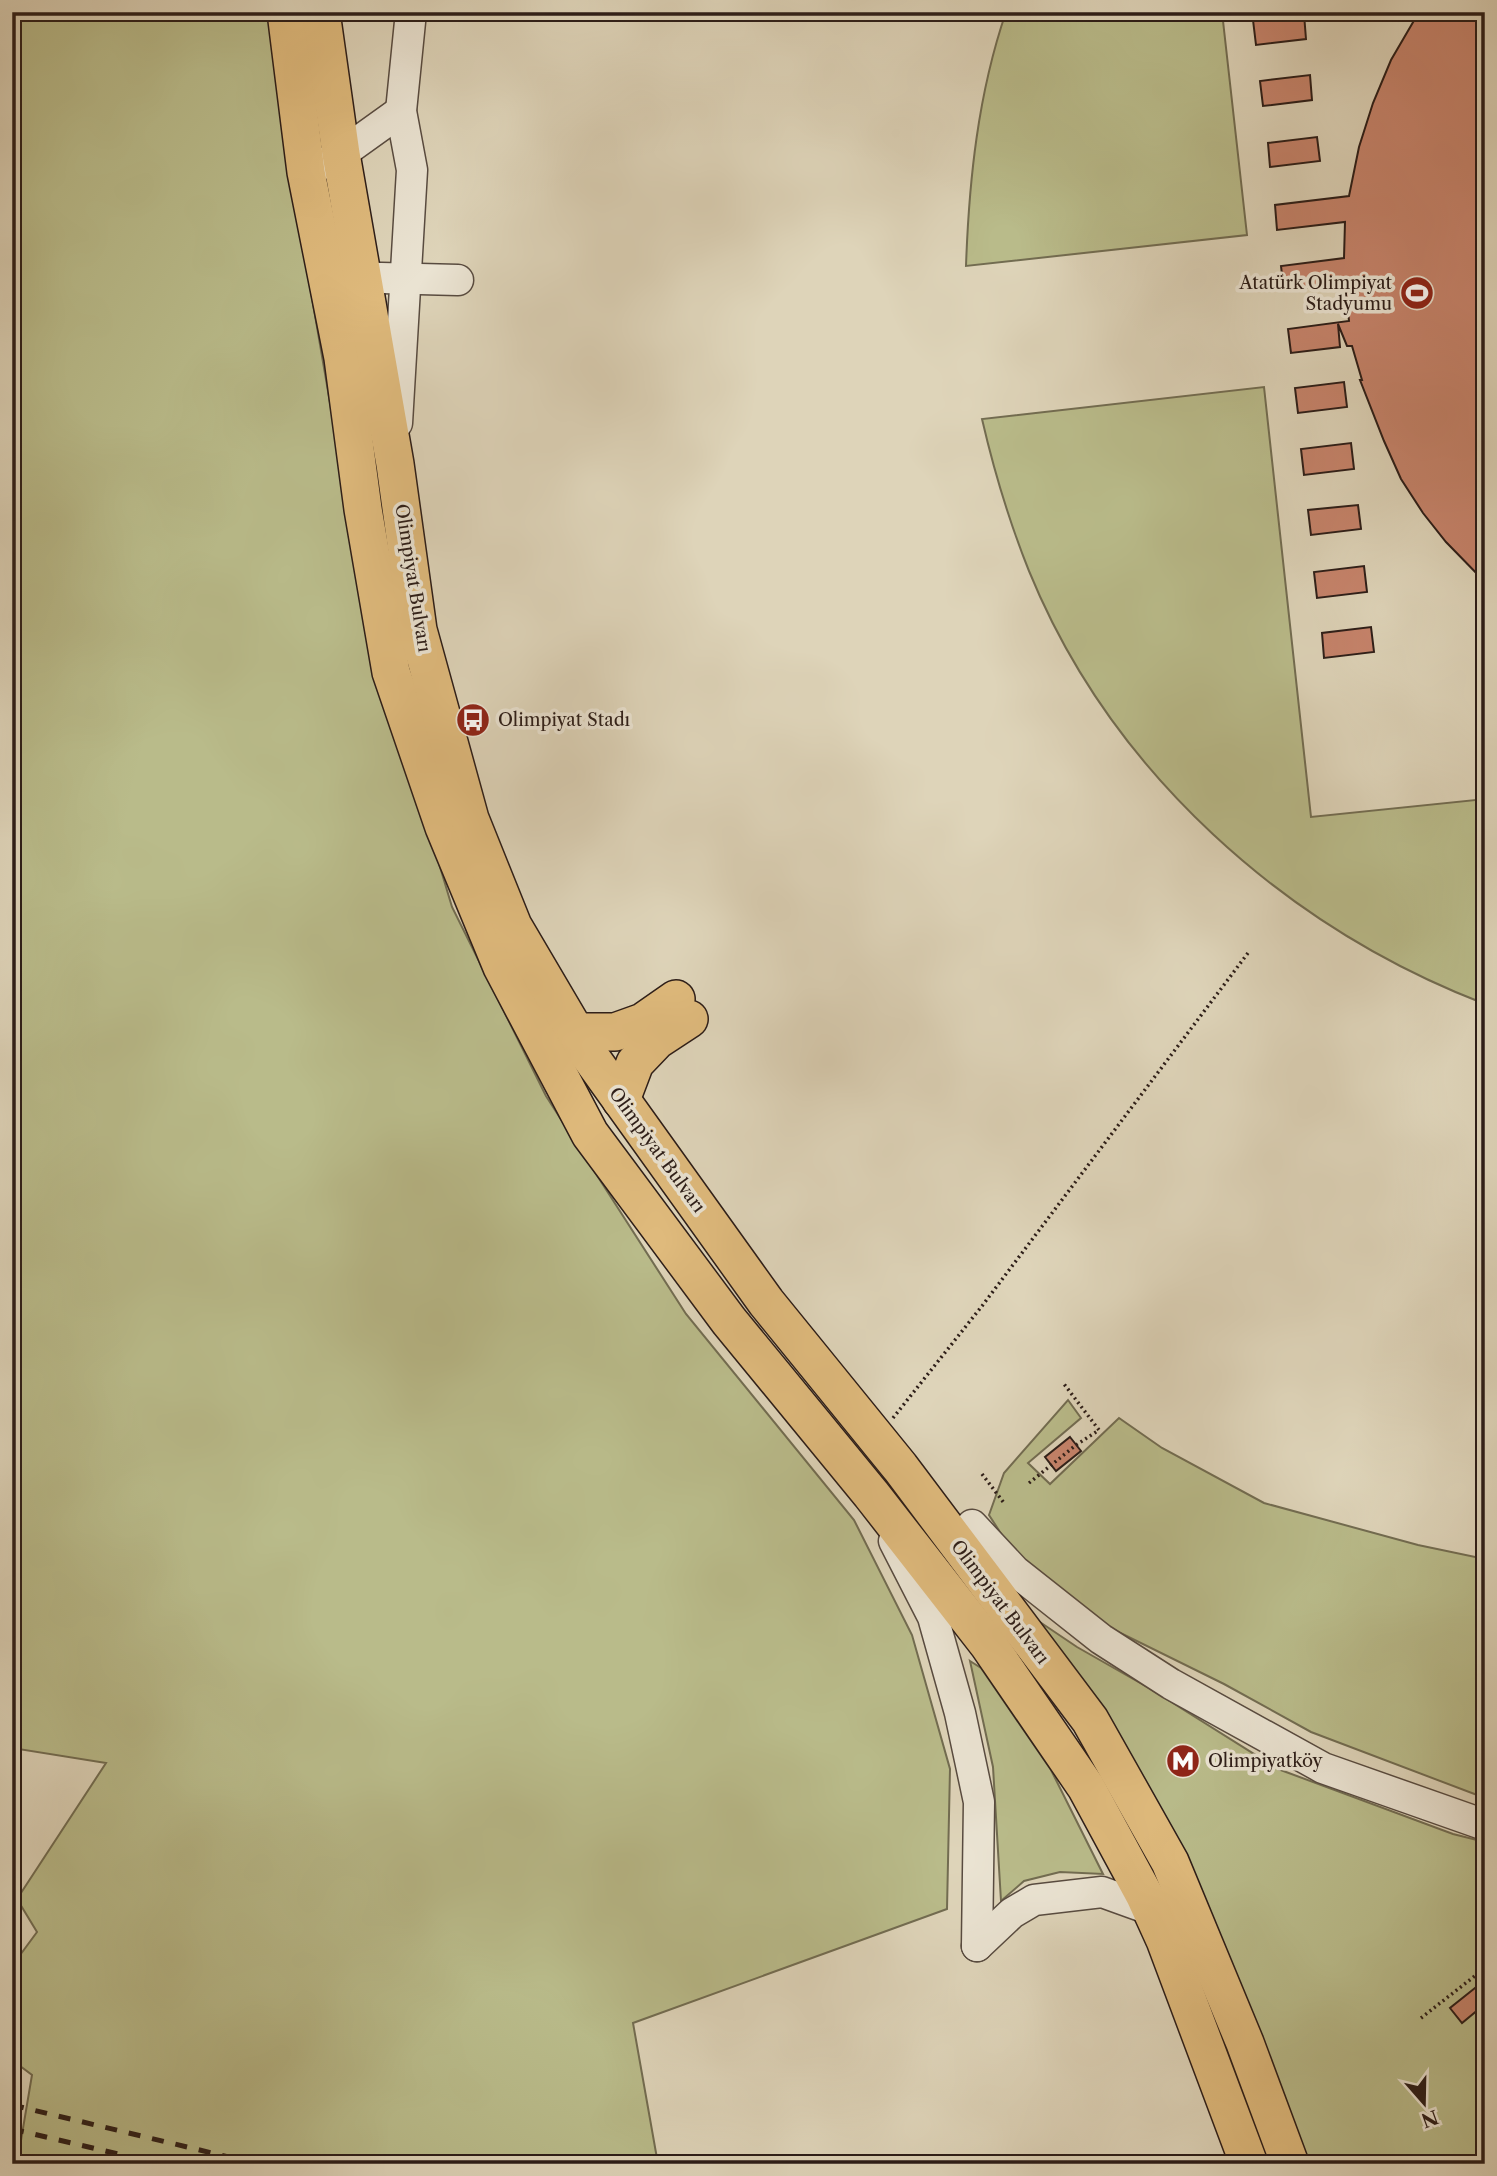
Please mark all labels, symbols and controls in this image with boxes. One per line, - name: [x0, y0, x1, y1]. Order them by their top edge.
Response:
- place label: Atatürk Olimpiyat Stadyumu: [1238, 272, 1393, 315]
- sports icon: Atatürk Olimpiyat Stadyumu: [1398, 274, 1436, 312]
- street label: Olimpiyat Bulvarı: [390, 502, 436, 654]
- bus stop icon: Olimpiyat Stadı: [454, 701, 492, 739]
- place label: Olimpiyat Stadı: [498, 709, 631, 731]
- street label: Olimpiyat Bulvarı: [604, 1083, 710, 1217]
- street label: Olimpiyat Bulvarı: [946, 1536, 1054, 1669]
- metro station icon: Olimpiyatköy: [1164, 1742, 1202, 1780]
- place label: Olimpiyatköy: [1208, 1750, 1323, 1772]
- north arrow: [1388, 2068, 1458, 2138]
- text: N: [1418, 2105, 1441, 2132]

